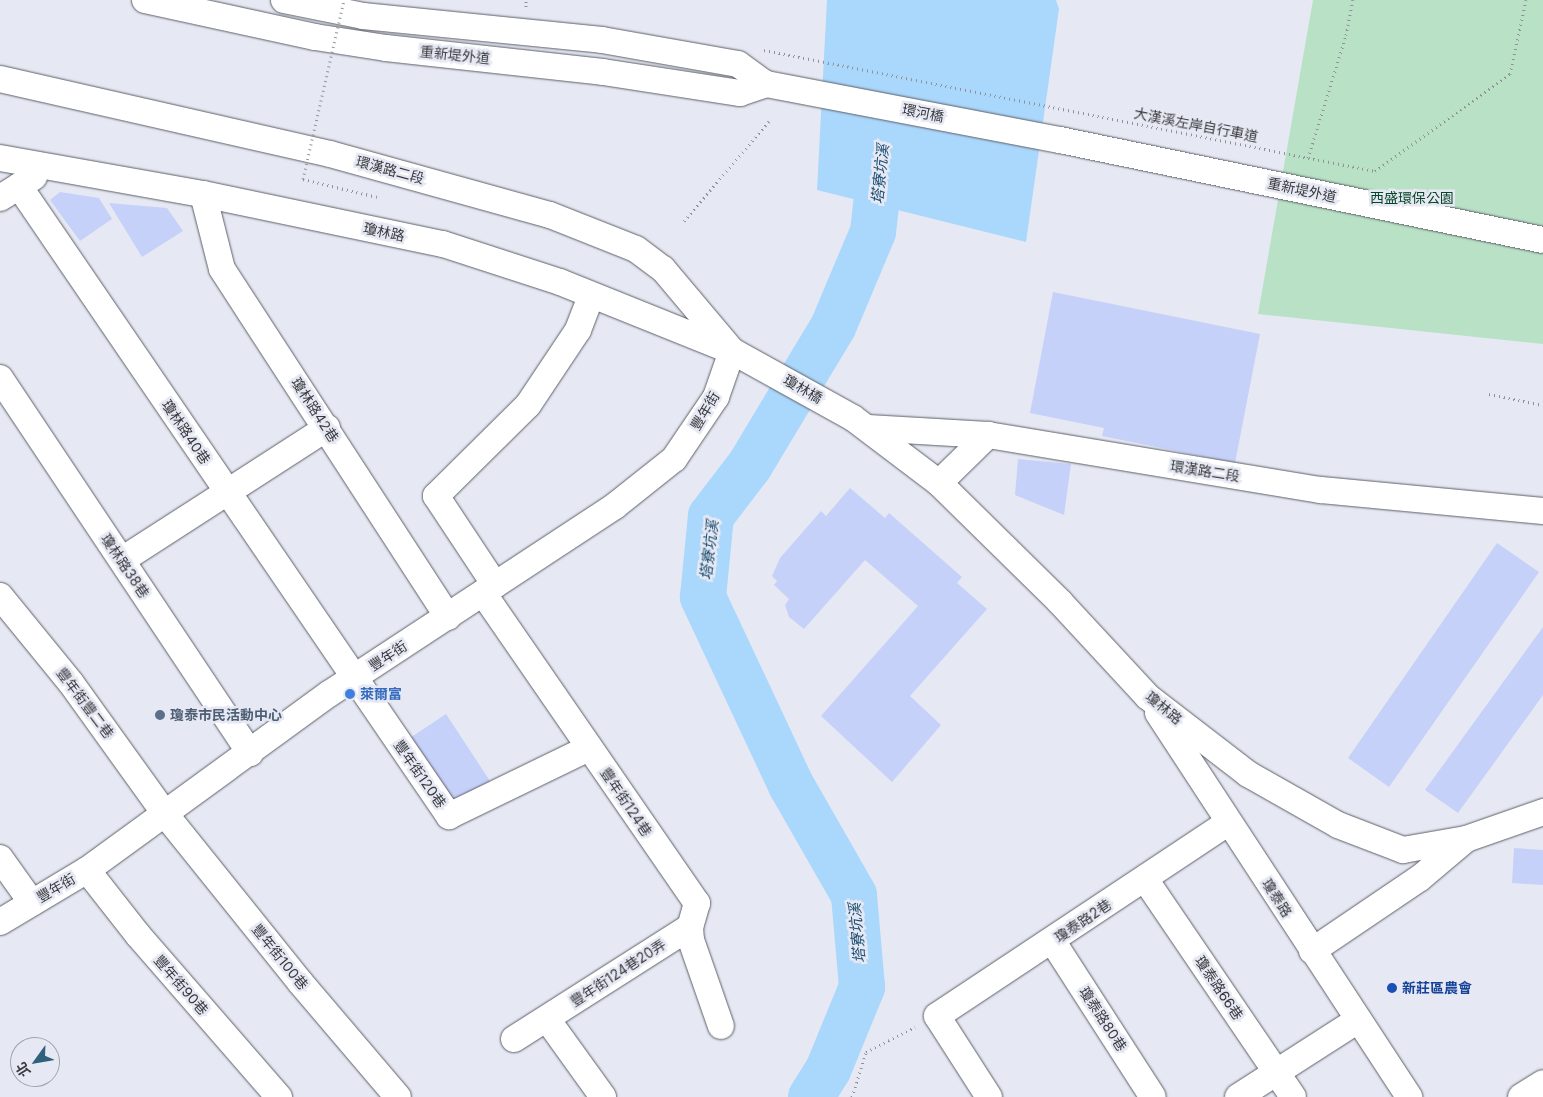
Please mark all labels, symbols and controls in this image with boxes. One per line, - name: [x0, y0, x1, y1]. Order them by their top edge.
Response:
- street label: 重新堤外道: [419, 43, 491, 67]
- street label: 環河橋: [901, 101, 945, 125]
- street label: 大漢溪左岸自行車道: [1133, 105, 1259, 145]
- water label: 塔寮坑溪: [868, 143, 892, 205]
- street label: 環漢路二段: [354, 153, 426, 187]
- street label: 重新堤外道: [1266, 175, 1338, 205]
- park label: 西盛環保公園: [1370, 190, 1454, 206]
- street label: 瓊林路: [362, 219, 406, 245]
- street label: 瓊林橋: [781, 371, 825, 407]
- street label: 瓊林路42巷: [288, 375, 342, 445]
- street label: 豐年街: [687, 389, 723, 433]
- street label: 瓊林路40巷: [158, 397, 214, 467]
- street label: 環漢路二段: [1169, 457, 1241, 485]
- water label: 塔寮坑溪: [696, 519, 722, 581]
- street label: 瓊林路38巷: [98, 531, 152, 601]
- street label: 豐年街: [366, 638, 410, 674]
- street label: 豐年街豐二巷: [53, 664, 117, 742]
- place label: 萊爾富: [360, 686, 402, 702]
- marker: 萊爾富: [344, 688, 356, 700]
- street label: 瓊林路: [1142, 688, 1186, 728]
- place label: 瓊泰市民活動中心: [170, 707, 282, 723]
- marker: 瓊泰市民活動中心: [154, 709, 166, 721]
- street label: 豐年街120巷: [390, 737, 450, 811]
- street label: 豐年街124巷: [597, 765, 655, 839]
- street label: 豐年街: [34, 870, 78, 906]
- street label: 瓊泰路: [1259, 876, 1295, 920]
- street label: 瓊泰路2巷: [1052, 896, 1114, 946]
- water label: 塔寮坑溪: [845, 902, 869, 964]
- street label: 豐年街100巷: [249, 921, 311, 993]
- street label: 豐年街124巷20弄: [567, 936, 669, 1010]
- street label: 豐年街90巷: [151, 952, 211, 1018]
- street label: 瓊泰路66巷: [1192, 953, 1246, 1023]
- place label: 新莊區農會: [1402, 980, 1472, 996]
- marker: 新莊區農會: [1386, 982, 1398, 994]
- street label: 瓊泰路80巷: [1076, 984, 1130, 1054]
- north arrow: [10, 1037, 60, 1087]
- text: 北: [12, 1059, 34, 1080]

